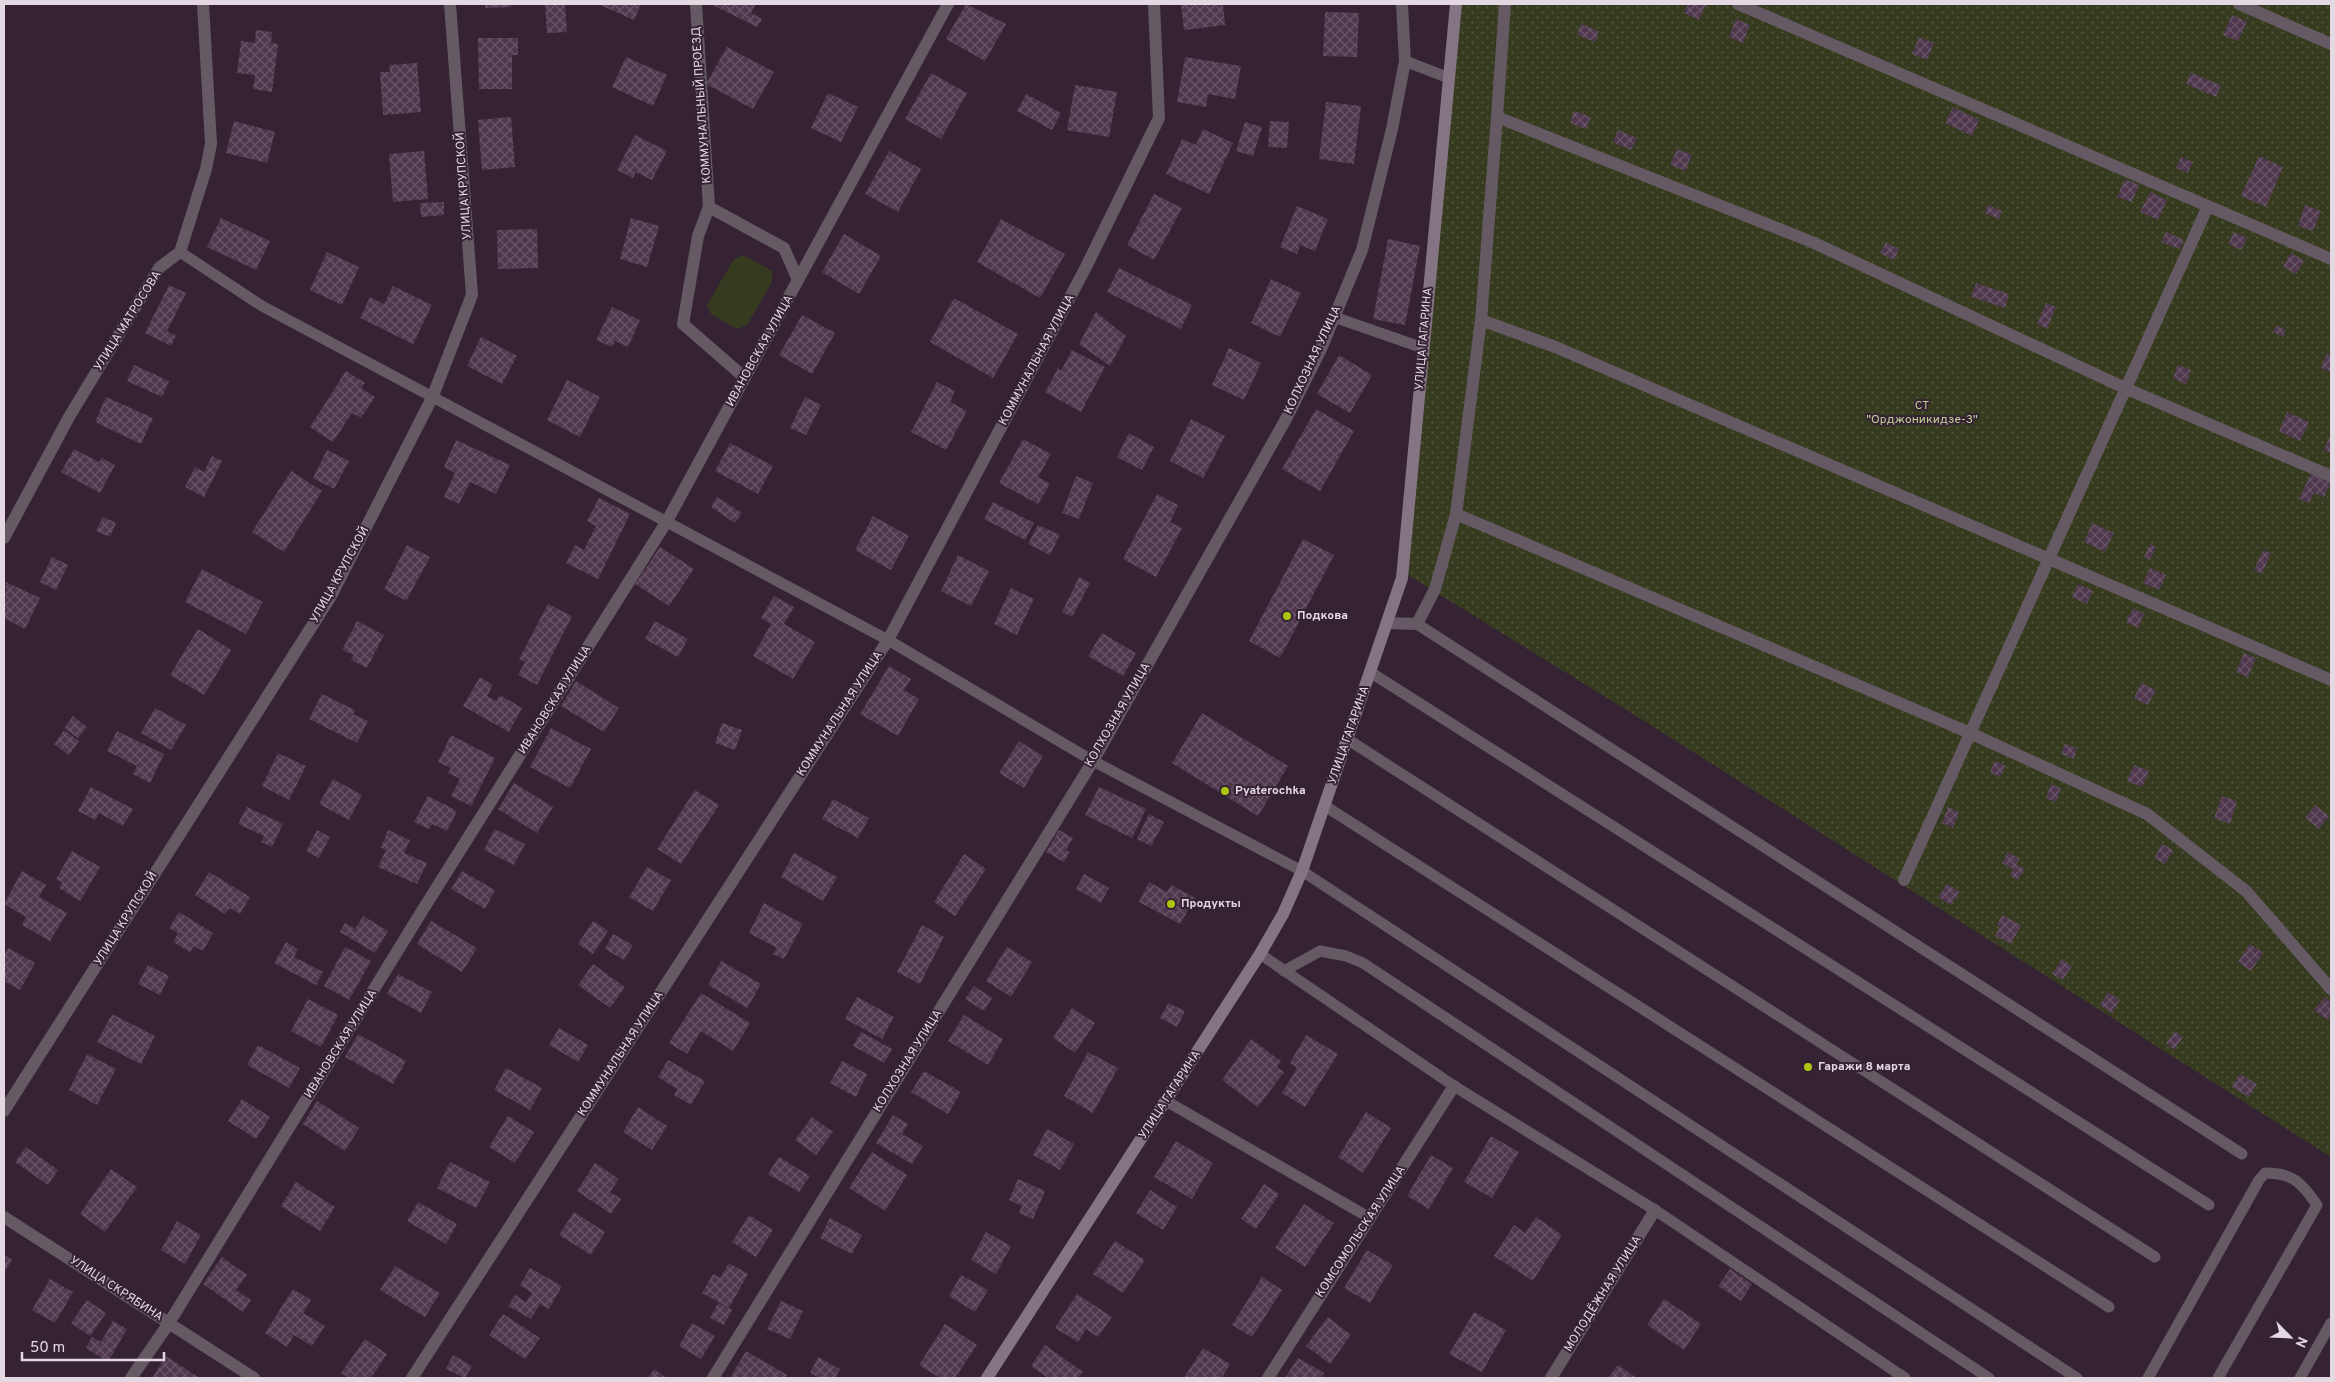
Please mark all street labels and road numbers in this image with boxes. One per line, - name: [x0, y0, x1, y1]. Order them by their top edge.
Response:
- street label: КОММУНАЛЬНЫЙ ПРОЕЗД: [689, 26, 715, 184]
- street label: УЛИЦА КРУПСКОЙ: [452, 132, 476, 240]
- street label: УЛИЦА МАТРОСОВА: [91, 268, 165, 374]
- street label: УЛИЦА ГАГАРИНА: [1412, 287, 1436, 391]
- street label: ИВАНОВСКАЯ УЛИЦА: [723, 292, 797, 410]
- street label: КОММУНАЛЬНАЯ УЛИЦА: [996, 292, 1078, 428]
- street label: КОЛХОЗНАЯ УЛИЦА: [1281, 303, 1345, 417]
- street label: УЛИЦА КРУПСКОЙ: [307, 524, 373, 626]
- street label: ИВАНОВСКАЯ УЛИЦА: [515, 643, 595, 757]
- street label: КОММУНАЛЬНАЯ УЛИЦА: [793, 648, 887, 780]
- street label: КОЛХОЗНАЯ УЛИЦА: [1082, 660, 1154, 770]
- street label: УЛИЦА ГАГАРИНА: [1325, 684, 1373, 786]
- street label: УЛИЦА КРУПСКОЙ: [91, 869, 161, 969]
- street label: ИВАНОВСКАЯ УЛИЦА: [301, 987, 381, 1101]
- street label: КОММУНАЛЬНАЯ УЛИЦА: [574, 988, 668, 1120]
- street label: КОЛХОЗНАЯ УЛИЦА: [870, 1007, 946, 1115]
- street label: УЛИЦА ГАГАРИНА: [1135, 1047, 1205, 1143]
- street label: КОМСОМОЛЬСКАЯ УЛИЦА: [1312, 1163, 1410, 1301]
- street label: МОЛОДЁЖНАЯ УЛИЦА: [1561, 1233, 1645, 1355]
- street label: УЛИЦА СКРЯБИНА: [66, 1253, 166, 1325]

